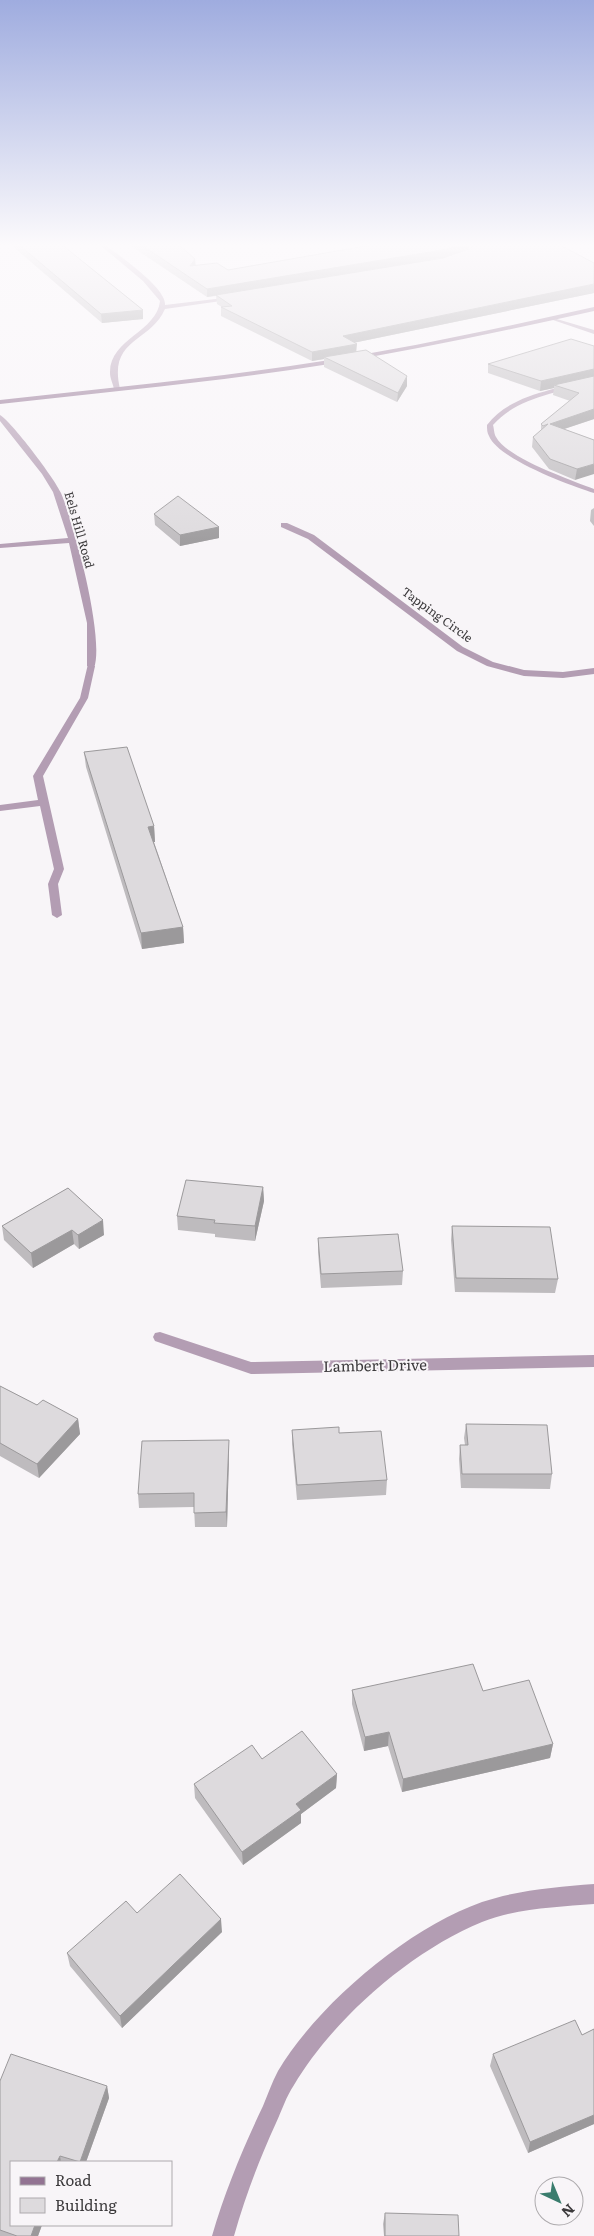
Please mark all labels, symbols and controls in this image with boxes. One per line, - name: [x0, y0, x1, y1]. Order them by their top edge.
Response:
- street label: Eels Hill Road: [60, 489, 100, 571]
- street label: Tapping Circle: [398, 582, 477, 646]
- street label: Lambert Drive: [323, 1352, 427, 1377]
- legend: [10, 2161, 172, 2226]
- text: Road: [55, 2168, 91, 2191]
- north arrow: [534, 2176, 584, 2226]
- text: Building: [55, 2193, 117, 2216]
- text: N: [557, 2200, 580, 2223]

